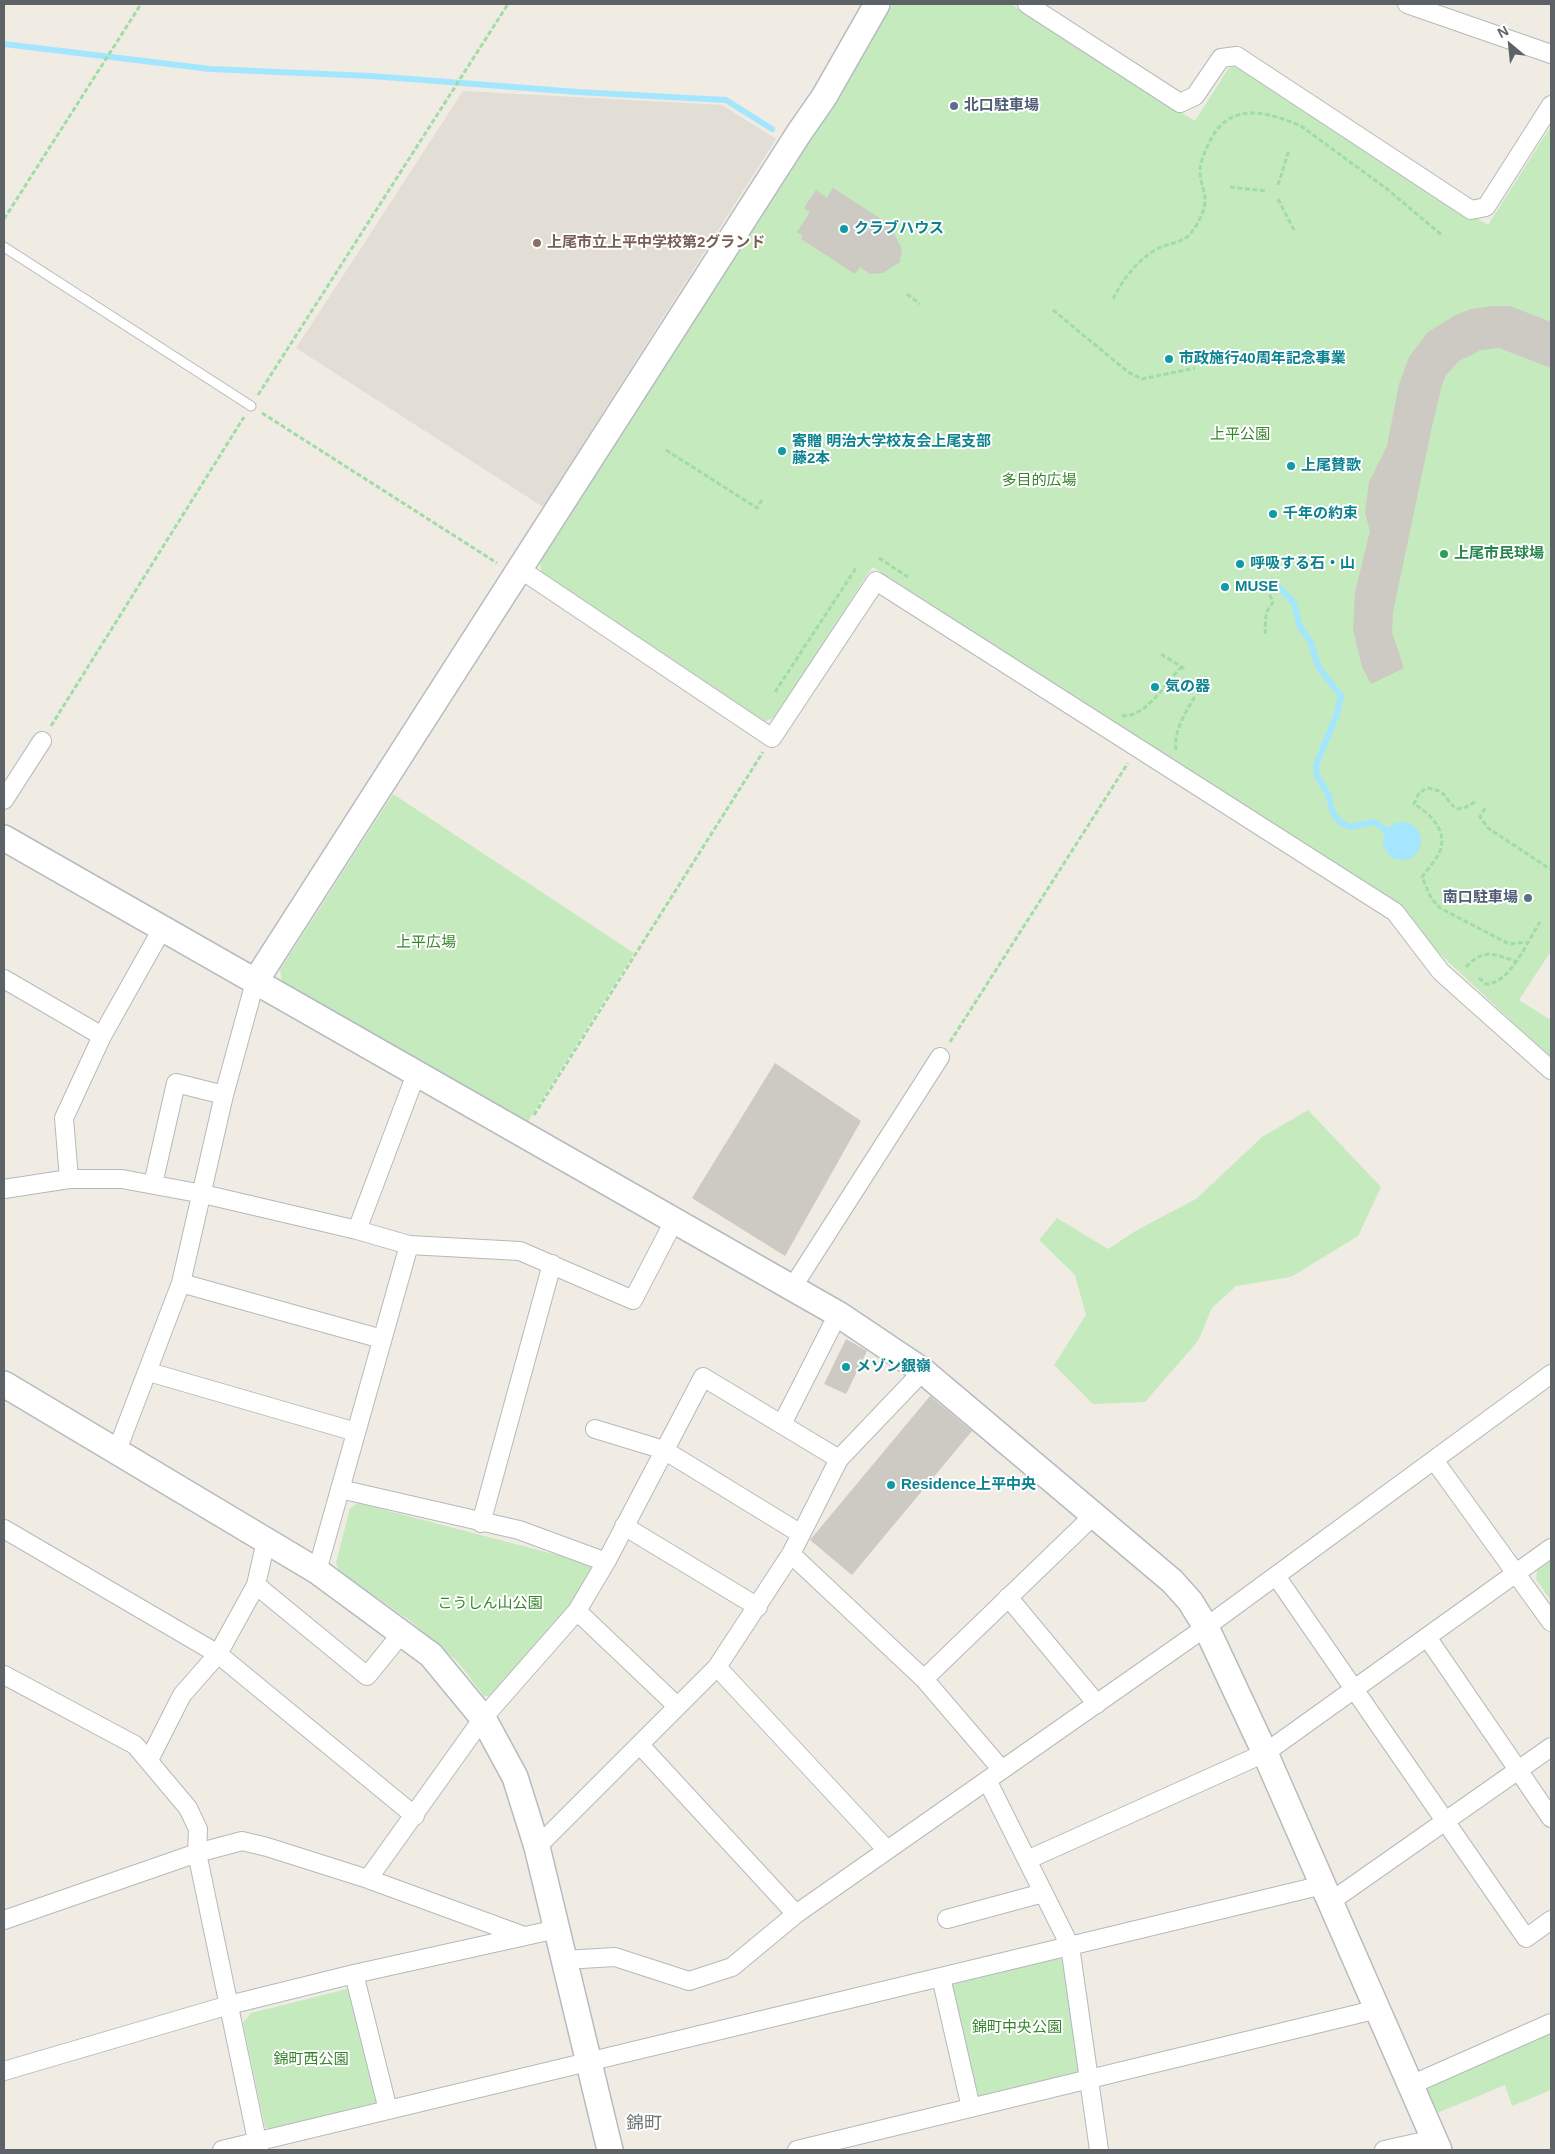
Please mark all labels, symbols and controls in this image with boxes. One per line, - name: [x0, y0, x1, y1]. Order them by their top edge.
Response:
- north arrow: [1485, 20, 1535, 70]
- text: N: [1495, 22, 1511, 41]
- place label: 北口駐車場: [964, 97, 1039, 115]
- marker: 北口駐車場: [948, 100, 960, 112]
- place label: クラブハウス: [854, 220, 944, 238]
- marker: クラブハウス: [838, 223, 850, 235]
- place label: 上尾市立上平中学校第2グランド: [547, 234, 765, 252]
- marker: 上尾市立上平中学校第2グランド: [531, 237, 543, 249]
- place label: 市政施行40周年記念事業: [1179, 350, 1346, 368]
- marker: 市政施行40周年記念事業: [1163, 353, 1175, 365]
- park label: 上平公園: [1210, 426, 1270, 444]
- place label: 寄贈 明治大学校友会上尾支部 藤2本: [792, 433, 991, 468]
- marker: 寄贈 明治大学校友会上尾支部 藤2本: [776, 445, 788, 457]
- place label: 上尾賛歌: [1301, 457, 1361, 475]
- marker: 上尾賛歌: [1285, 460, 1297, 472]
- park label: 多目的広場: [1002, 472, 1076, 490]
- place label: 千年の約束: [1283, 505, 1358, 523]
- marker: 千年の約束: [1267, 508, 1279, 520]
- place label: 上尾市民球場: [1454, 545, 1544, 563]
- marker: 上尾市民球場: [1438, 548, 1450, 560]
- place label: 呼吸する石・山: [1250, 555, 1355, 573]
- marker: 呼吸する石・山: [1234, 558, 1246, 570]
- place label: MUSE: [1235, 578, 1278, 596]
- marker: MUSE: [1219, 581, 1231, 593]
- place label: 気の器: [1165, 678, 1210, 696]
- marker: 気の器: [1149, 681, 1161, 693]
- place label: 南口駐車場: [1443, 889, 1518, 907]
- marker: 南口駐車場: [1522, 892, 1534, 904]
- park label: 上平広場: [396, 934, 456, 952]
- place label: メゾン銀嶺: [856, 1358, 931, 1376]
- marker: メゾン銀嶺: [840, 1361, 852, 1373]
- place label: Residence上平中央: [901, 1476, 1036, 1494]
- marker: Residence上平中央: [885, 1479, 897, 1491]
- park label: こうしん山公園: [438, 1595, 542, 1613]
- park label: 錦町中央公園: [972, 2019, 1062, 2037]
- park label: 錦町西公園: [274, 2051, 348, 2069]
- district label: 錦町: [626, 2113, 662, 2135]

